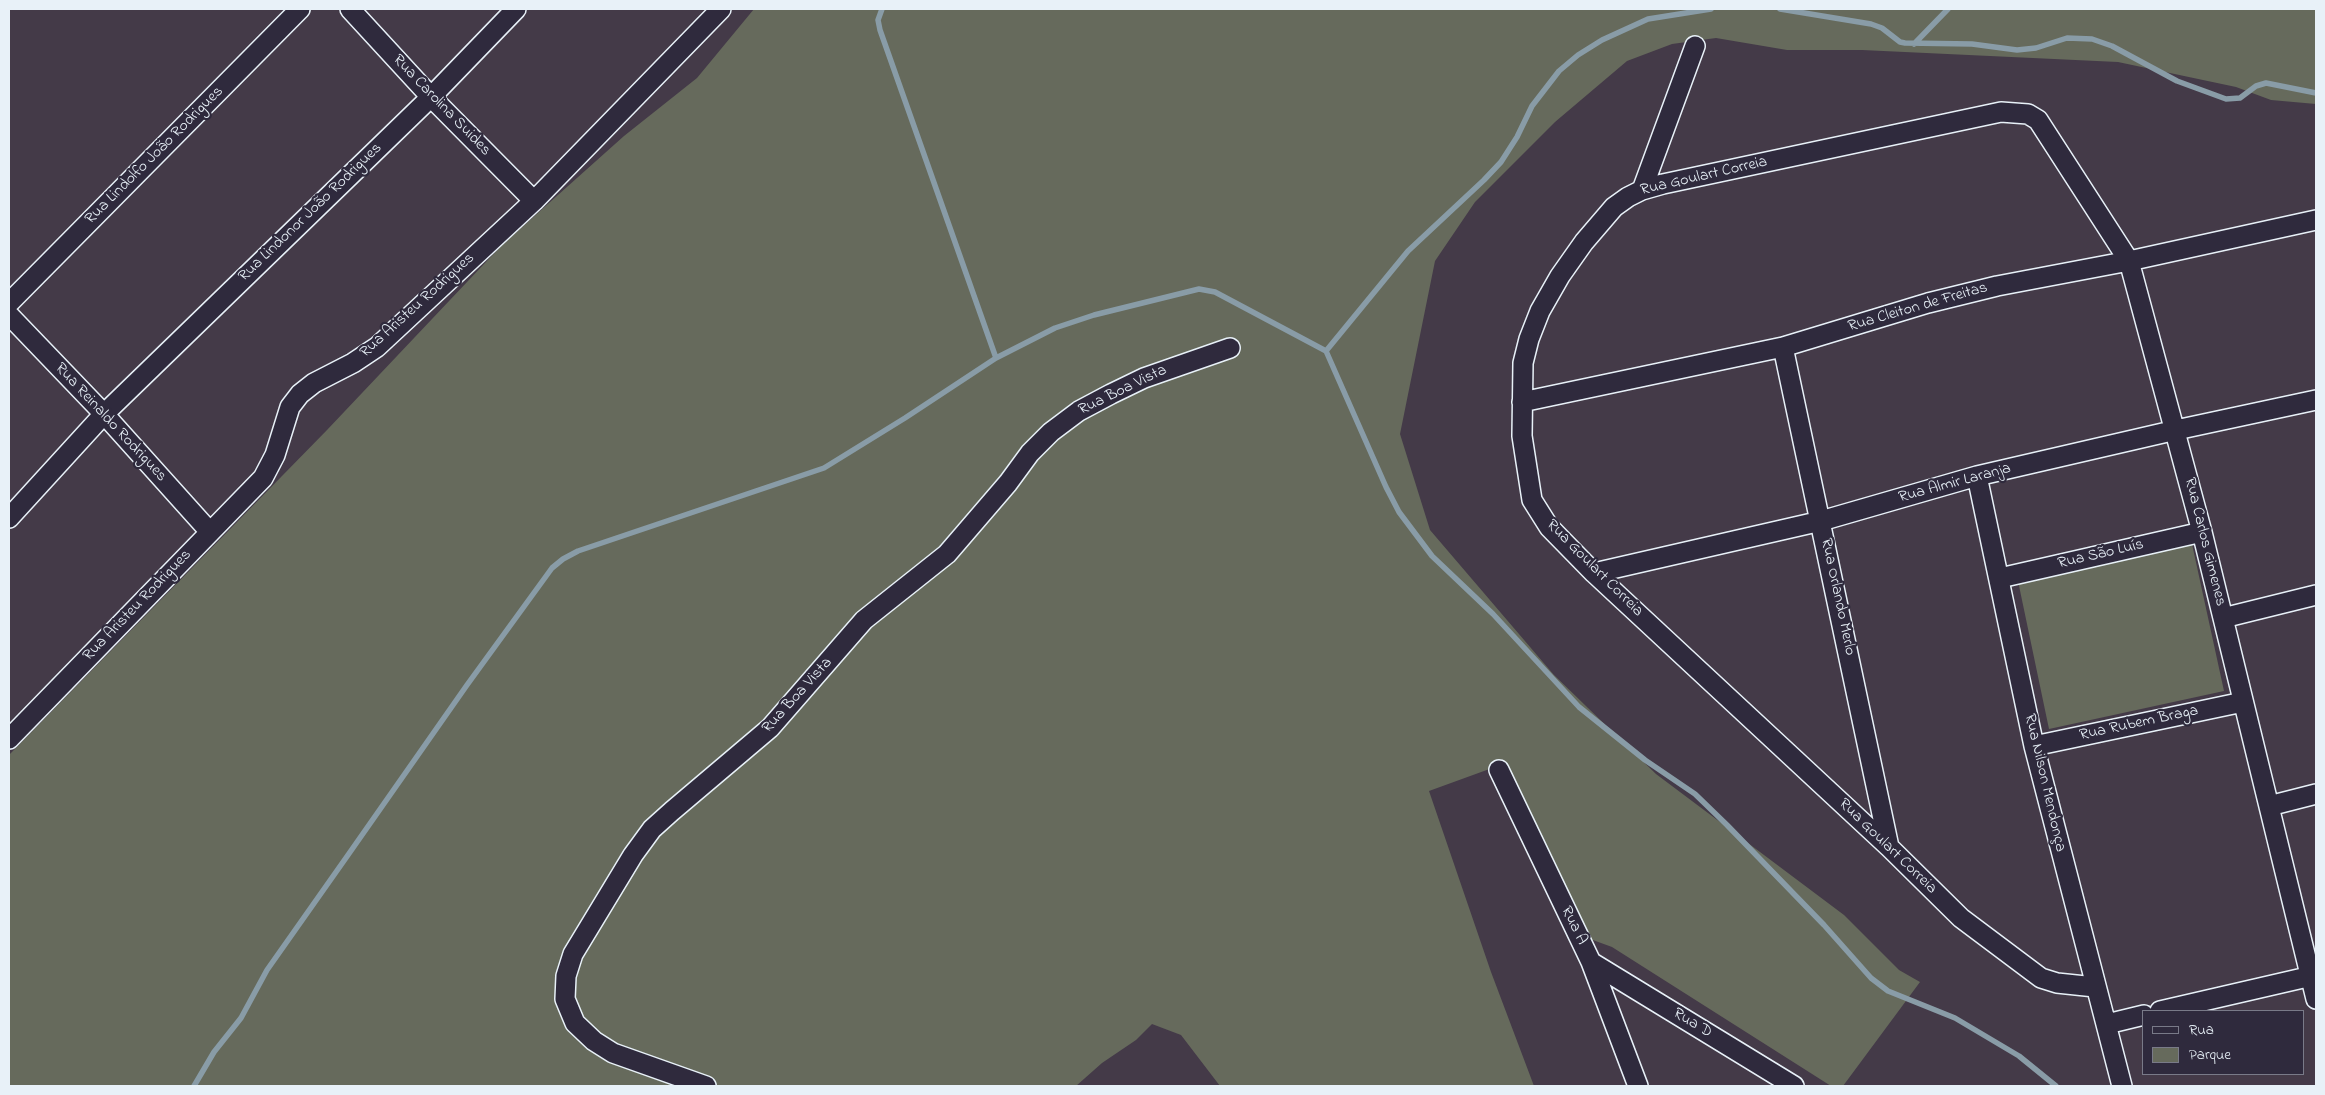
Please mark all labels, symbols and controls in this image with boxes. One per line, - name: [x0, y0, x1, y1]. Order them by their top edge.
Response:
- street label: Rua Carolina Suides: [388, 51, 494, 161]
- street label: Rua Lindolfo João Rodrigues: [82, 83, 228, 229]
- street label: Rua Lindonor João Rodrigues: [235, 139, 387, 287]
- street label: Rua Goulart Correia: [1639, 153, 1769, 201]
- street label: Rua Aristeu Rodrigues: [357, 249, 479, 363]
- street label: Rua Cleiton de Freitas: [1846, 279, 1990, 337]
- street label: Rua Reinaldo Rodrigues: [50, 360, 170, 486]
- street label: Rua Boa Vista: [1076, 361, 1170, 421]
- street label: Rua Almir Laranja: [1897, 460, 2013, 508]
- street label: Rua Carlos Gimenes: [2179, 476, 2229, 608]
- street label: Rua Goulart Correia: [1541, 516, 1647, 622]
- street label: Rua São Luís: [2056, 536, 2146, 574]
- street label: Rua Orlando Merlo: [1815, 537, 1859, 657]
- street label: Rua Aristeu Rodrigues: [80, 546, 196, 666]
- street label: Rua Boa Vista: [759, 654, 837, 738]
- street label: Rua Rubem Braga: [2078, 702, 2200, 746]
- street label: Rua Nilson Mendonça: [2019, 712, 2069, 854]
- street label: Rua Goulart Correia: [1834, 795, 1940, 899]
- street label: Rua A: [1556, 904, 1590, 948]
- street label: Rua D: [1669, 1005, 1715, 1043]
- legend: [2142, 1010, 2305, 1075]
- text: Rua: [2189, 1019, 2214, 1041]
- text: Parque: [2189, 1044, 2231, 1066]

